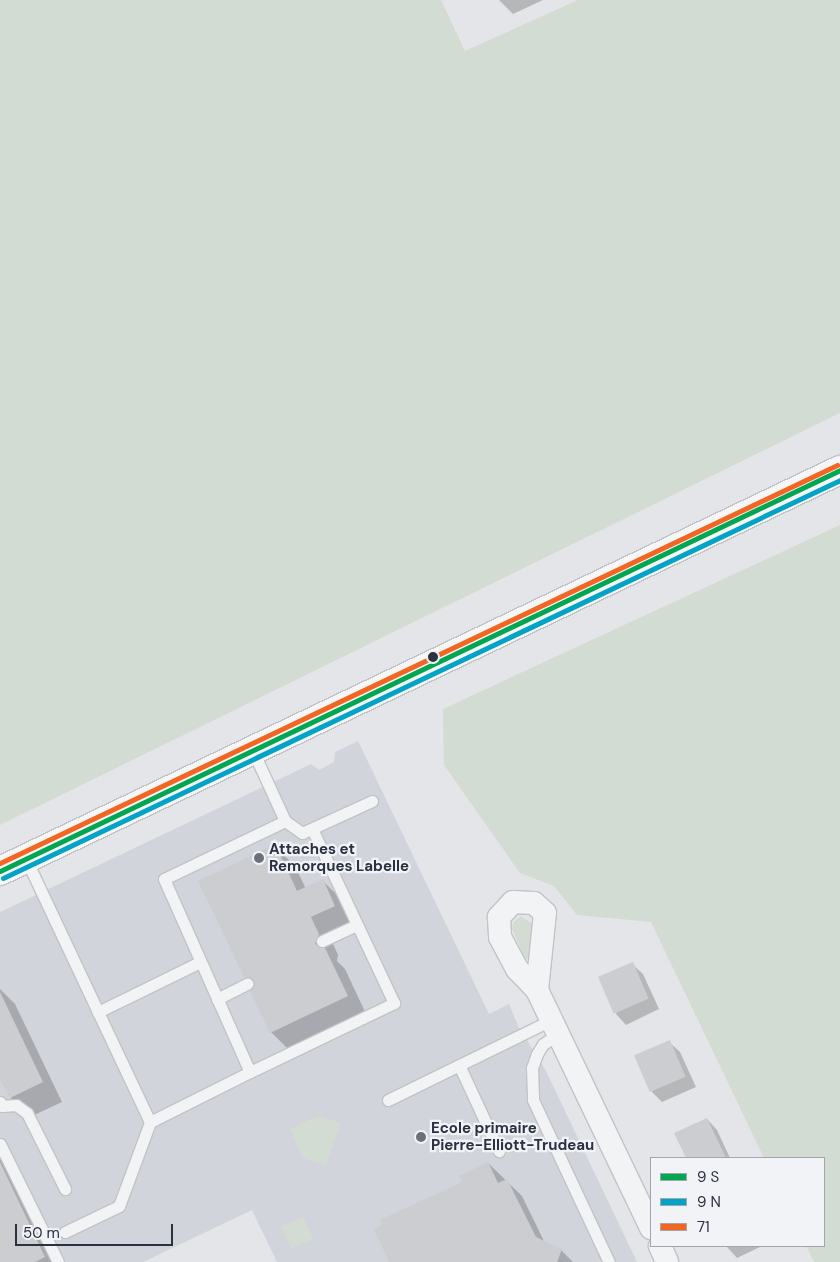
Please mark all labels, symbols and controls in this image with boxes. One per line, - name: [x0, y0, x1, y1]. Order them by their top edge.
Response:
- unlabelled marker: [428, 652, 438, 662]
- place label: Attaches et Remorques Labelle: [269, 840, 409, 875]
- marker: Attaches et Remorques Labelle: [253, 852, 265, 864]
- place label: Ecole primaire Pierre-Elliott-Trudeau: [431, 1119, 594, 1154]
- marker: Ecole primaire Pierre-Elliott-Trudeau: [415, 1131, 427, 1143]
- legend: [650, 1157, 825, 1247]
- text: 9 S: [697, 1167, 719, 1187]
- text: 9 N: [697, 1192, 721, 1212]
- scale bar: [18, 1214, 175, 1246]
- text: 71: [697, 1217, 710, 1237]
- text: 50 m: [23, 1223, 60, 1243]

